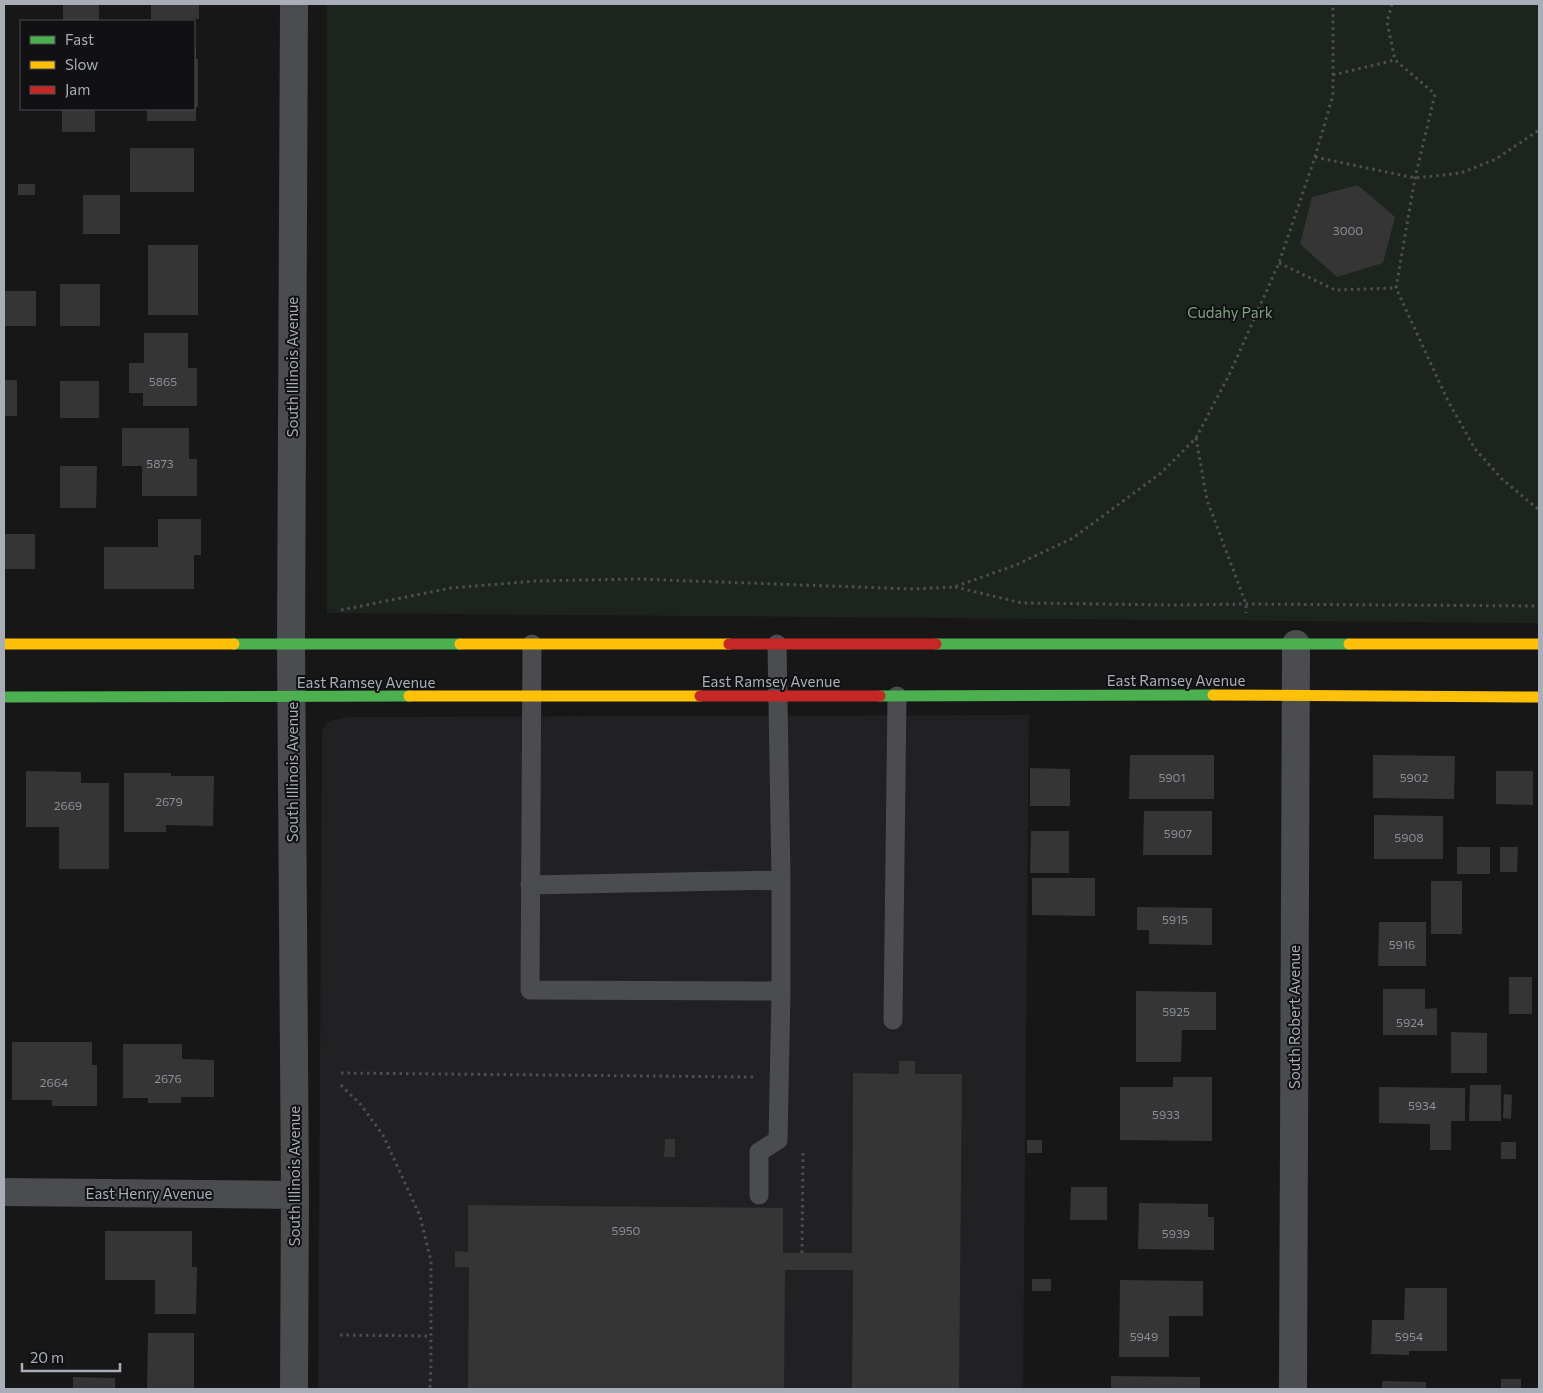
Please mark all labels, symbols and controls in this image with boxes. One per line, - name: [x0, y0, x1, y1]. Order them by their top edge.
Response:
- legend: [20, 20, 195, 110]
- text: Fast: [65, 30, 94, 48]
- text: Slow: [65, 55, 98, 73]
- text: Jam: [65, 80, 90, 98]
- house number: 3000: [1333, 223, 1363, 237]
- street label: South Illinois Avenue: [283, 297, 301, 437]
- park label: Cudahy Park: [1187, 303, 1273, 321]
- house number: 5865: [149, 374, 177, 388]
- house number: 5873: [146, 456, 174, 470]
- street label: East Ramsey Avenue: [1107, 671, 1245, 689]
- street label: East Ramsey Avenue: [702, 672, 840, 690]
- street label: East Ramsey Avenue: [297, 673, 435, 691]
- street label: South Illinois Avenue: [283, 702, 301, 842]
- house number: 5901: [1158, 770, 1186, 784]
- house number: 5902: [1400, 770, 1429, 784]
- house number: 2679: [155, 794, 183, 808]
- house number: 2669: [54, 798, 82, 812]
- house number: 5907: [1164, 826, 1192, 840]
- house number: 5908: [1394, 830, 1424, 844]
- house number: 5915: [1162, 912, 1188, 926]
- house number: 5916: [1389, 937, 1415, 951]
- street label: South Robert Avenue: [1285, 945, 1303, 1089]
- house number: 5925: [1162, 1004, 1190, 1018]
- house number: 5924: [1396, 1015, 1424, 1029]
- house number: 2676: [154, 1071, 182, 1085]
- house number: 2664: [40, 1075, 68, 1089]
- house number: 5934: [1408, 1098, 1436, 1112]
- street label: South Illinois Avenue: [285, 1106, 303, 1246]
- house number: 5933: [1152, 1107, 1180, 1121]
- street label: East Henry Avenue: [86, 1184, 213, 1202]
- house number: 5950: [612, 1223, 641, 1237]
- house number: 5939: [1162, 1226, 1190, 1240]
- house number: 5949: [1130, 1329, 1158, 1343]
- house number: 5954: [1395, 1329, 1423, 1343]
- scale bar: [22, 1340, 120, 1372]
- text: 20 m: [30, 1348, 64, 1366]

